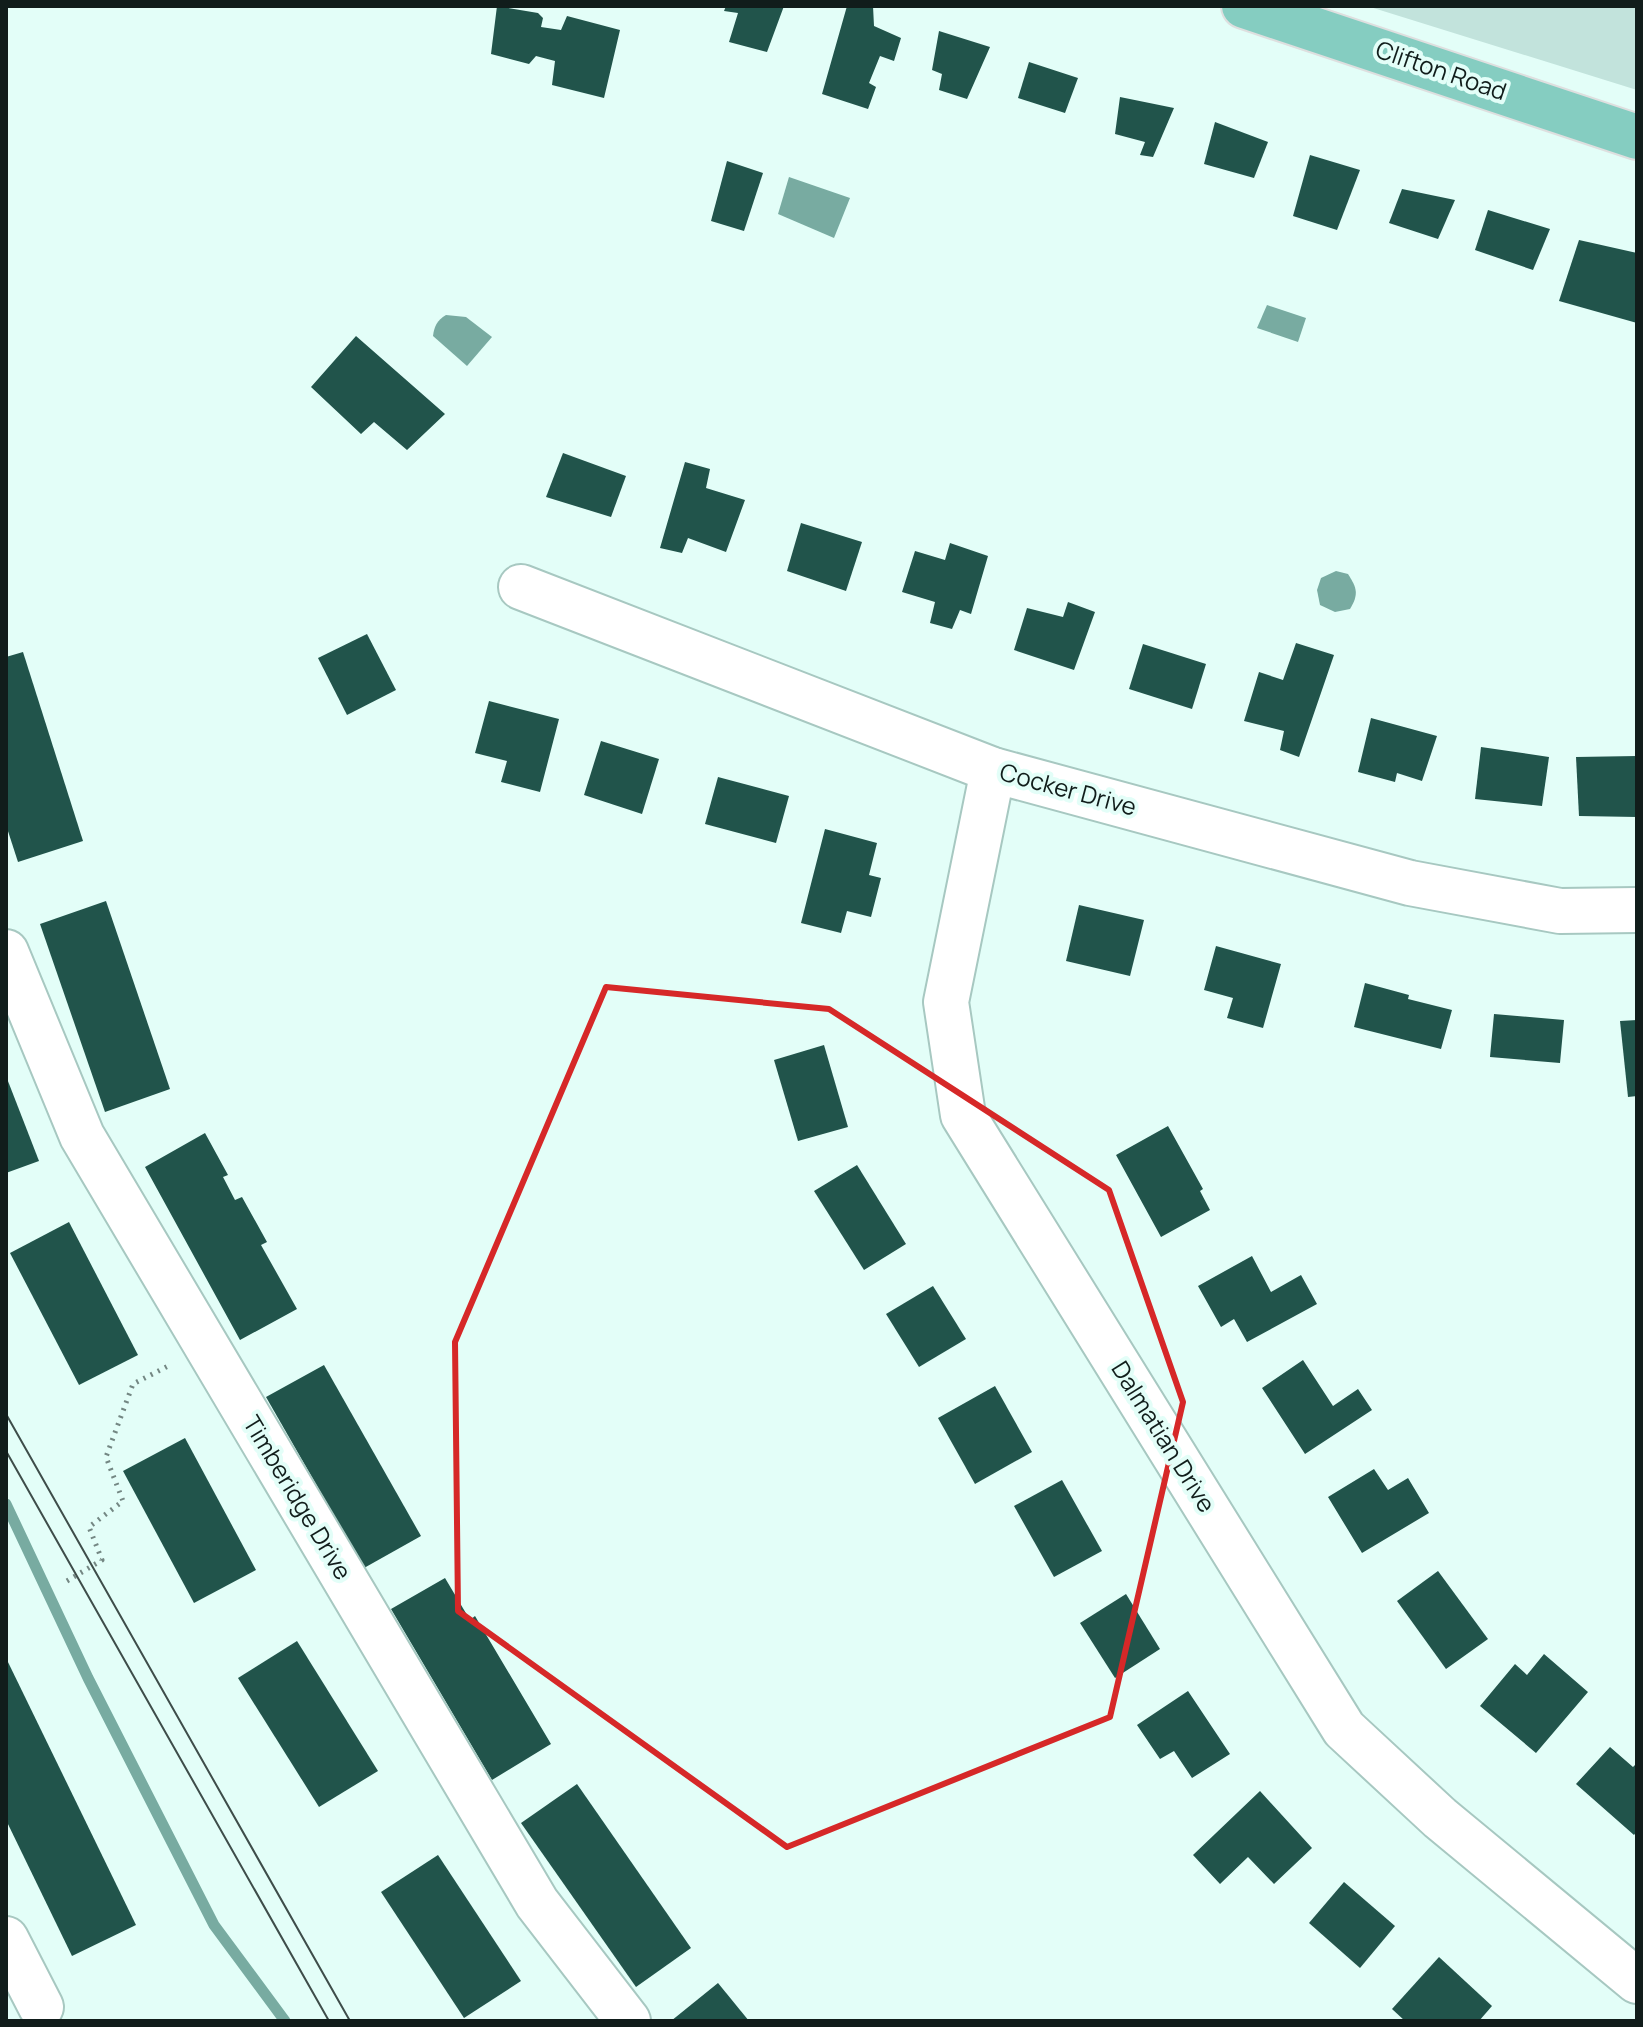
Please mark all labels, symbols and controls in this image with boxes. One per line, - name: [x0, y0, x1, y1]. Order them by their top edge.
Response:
- street label: Clifton Road: [1372, 32, 1511, 107]
- street label: Cocker Drive: [997, 755, 1140, 823]
- street label: Dalmatian Drive: [1105, 1354, 1224, 1518]
- street label: Timberidge Drive: [236, 1409, 360, 1586]

